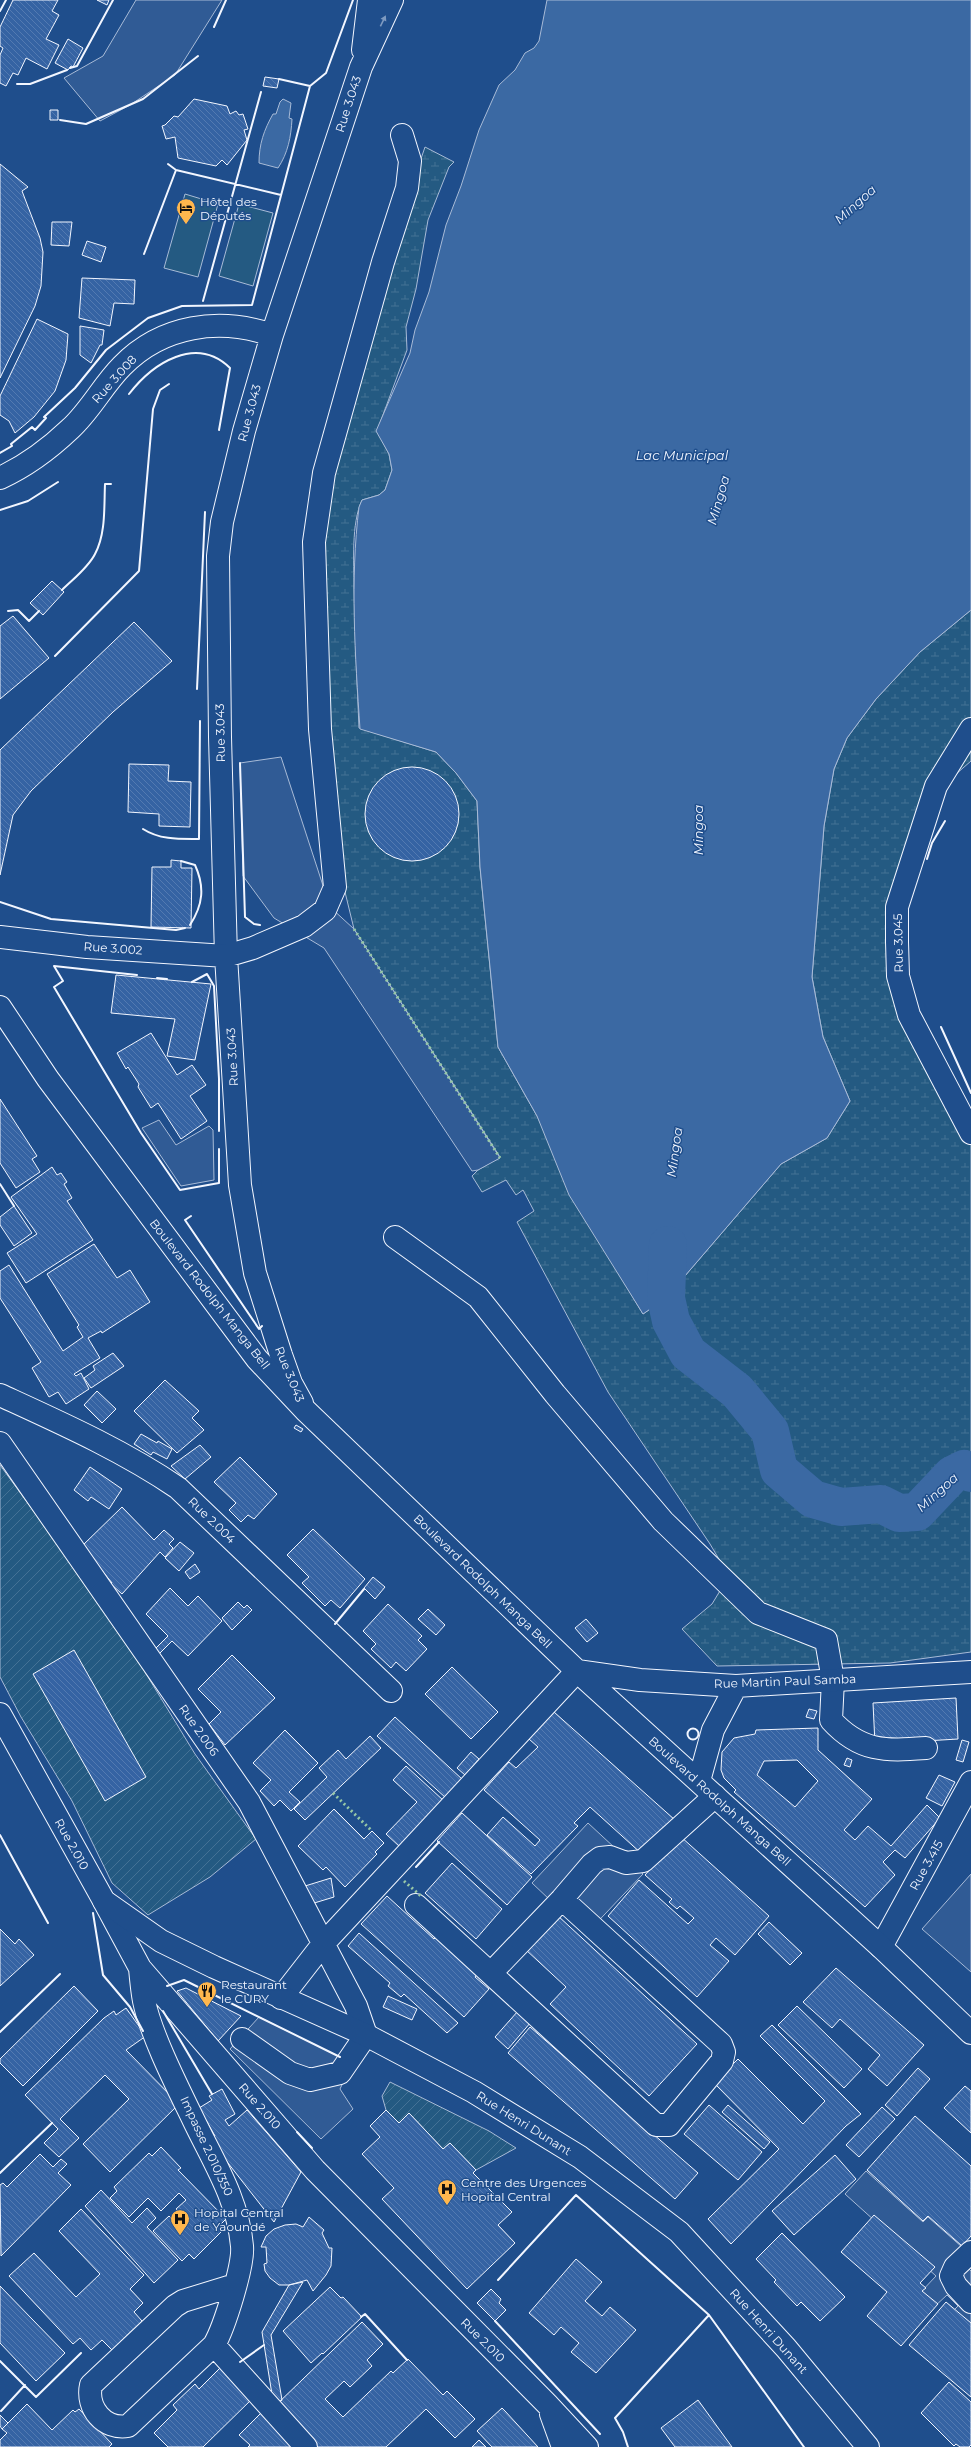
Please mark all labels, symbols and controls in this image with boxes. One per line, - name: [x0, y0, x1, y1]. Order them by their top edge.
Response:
- one-way arrow: [380, 16, 386, 27]
- street label: Rue 3.043: [332, 74, 364, 134]
- water label: Mingoa: [831, 181, 879, 227]
- place label: Hôtel des Députés: [200, 194, 257, 223]
- hotel icon: Hôtel des Députés: [175, 197, 197, 225]
- street label: Rue 3.008: [88, 351, 140, 406]
- street label: Rue 3.043: [234, 382, 264, 443]
- water label: Lac Municipal: [636, 447, 729, 463]
- water label: Mingoa: [703, 473, 733, 527]
- street label: Rue 3.043: [212, 703, 228, 763]
- water label: Mingoa: [690, 805, 706, 855]
- street label: Rue 3.045: [890, 913, 906, 973]
- street label: Rue 3.002: [83, 938, 143, 958]
- street label: Rue 3.043: [223, 1027, 241, 1087]
- water label: Mingoa: [663, 1126, 685, 1178]
- street label: Boulevard Rodolph Manga Bell: [147, 1216, 273, 1372]
- street label: Rue 3.043: [272, 1344, 308, 1404]
- water label: Mingoa: [913, 1469, 961, 1515]
- street label: Rue 2.004: [185, 1494, 239, 1546]
- street label: Boulevard Rodolph Manga Bell: [411, 1511, 555, 1651]
- street label: Rue Martin Paul Samba: [714, 1671, 856, 1691]
- street label: Rue 2.006: [176, 1701, 222, 1759]
- street label: Boulevard Rodolph Manga Bell: [646, 1733, 794, 1869]
- street label: Rue 2.010: [52, 1816, 92, 1872]
- street label: Rue 3.415: [906, 1837, 946, 1893]
- place label: Restaurant le CURY: [221, 1977, 287, 2006]
- restaurant icon: Restaurant le CURY: [196, 1980, 218, 2008]
- street label: Rue 2.010: [236, 2080, 284, 2132]
- street label: Rue Henri Dunant: [474, 2088, 575, 2158]
- street label: Impasse 2.010/350: [177, 2094, 237, 2198]
- place label: Centre des Urgences Hopital Central: [461, 2175, 587, 2204]
- hospital icon: Centre des Urgences Hopital Central: [436, 2178, 458, 2206]
- place label: Hopital Central de Yaoundé: [194, 2205, 284, 2234]
- hospital icon: Hopital Central de Yaoundé: [169, 2208, 191, 2236]
- street label: Rue Henri Dunant: [727, 2285, 811, 2377]
- street label: Rue 2.010: [458, 2315, 508, 2365]

